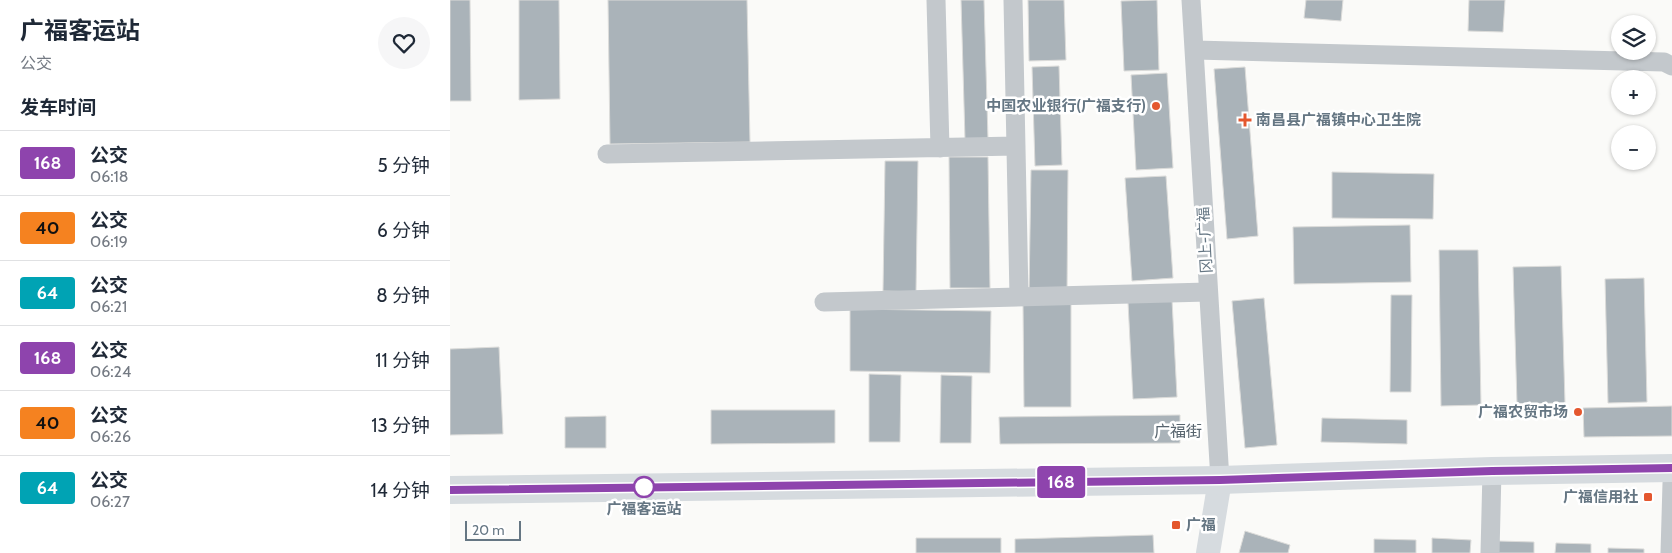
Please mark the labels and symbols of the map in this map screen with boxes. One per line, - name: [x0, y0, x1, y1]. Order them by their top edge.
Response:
- place label: 中国农业银行(广福支行): [986, 97, 1146, 115]
- marker: 中国农业银行(广福支行): [1150, 100, 1162, 112]
- place label: 南昌县广福镇中心卫生院: [1256, 111, 1421, 129]
- marker: 南昌县广福镇中心卫生院: [1238, 113, 1252, 127]
- street label: 冈上-广福: [1194, 206, 1216, 274]
- place label: 广福农贸市场: [1478, 403, 1568, 421]
- marker: 广福农贸市场: [1572, 406, 1584, 418]
- district label: 广福街: [1154, 422, 1202, 441]
- line badge: 168: [1032, 466, 1090, 498]
- marker: 广福客运站: [633, 476, 655, 498]
- place label: 广福信用社: [1563, 488, 1638, 506]
- marker: 广福信用社: [1642, 491, 1654, 503]
- place label: 广福客运站: [606, 500, 682, 518]
- place label: 广福: [1186, 516, 1216, 534]
- scale bar: [465, 518, 521, 541]
- marker: 广福: [1170, 519, 1182, 531]

